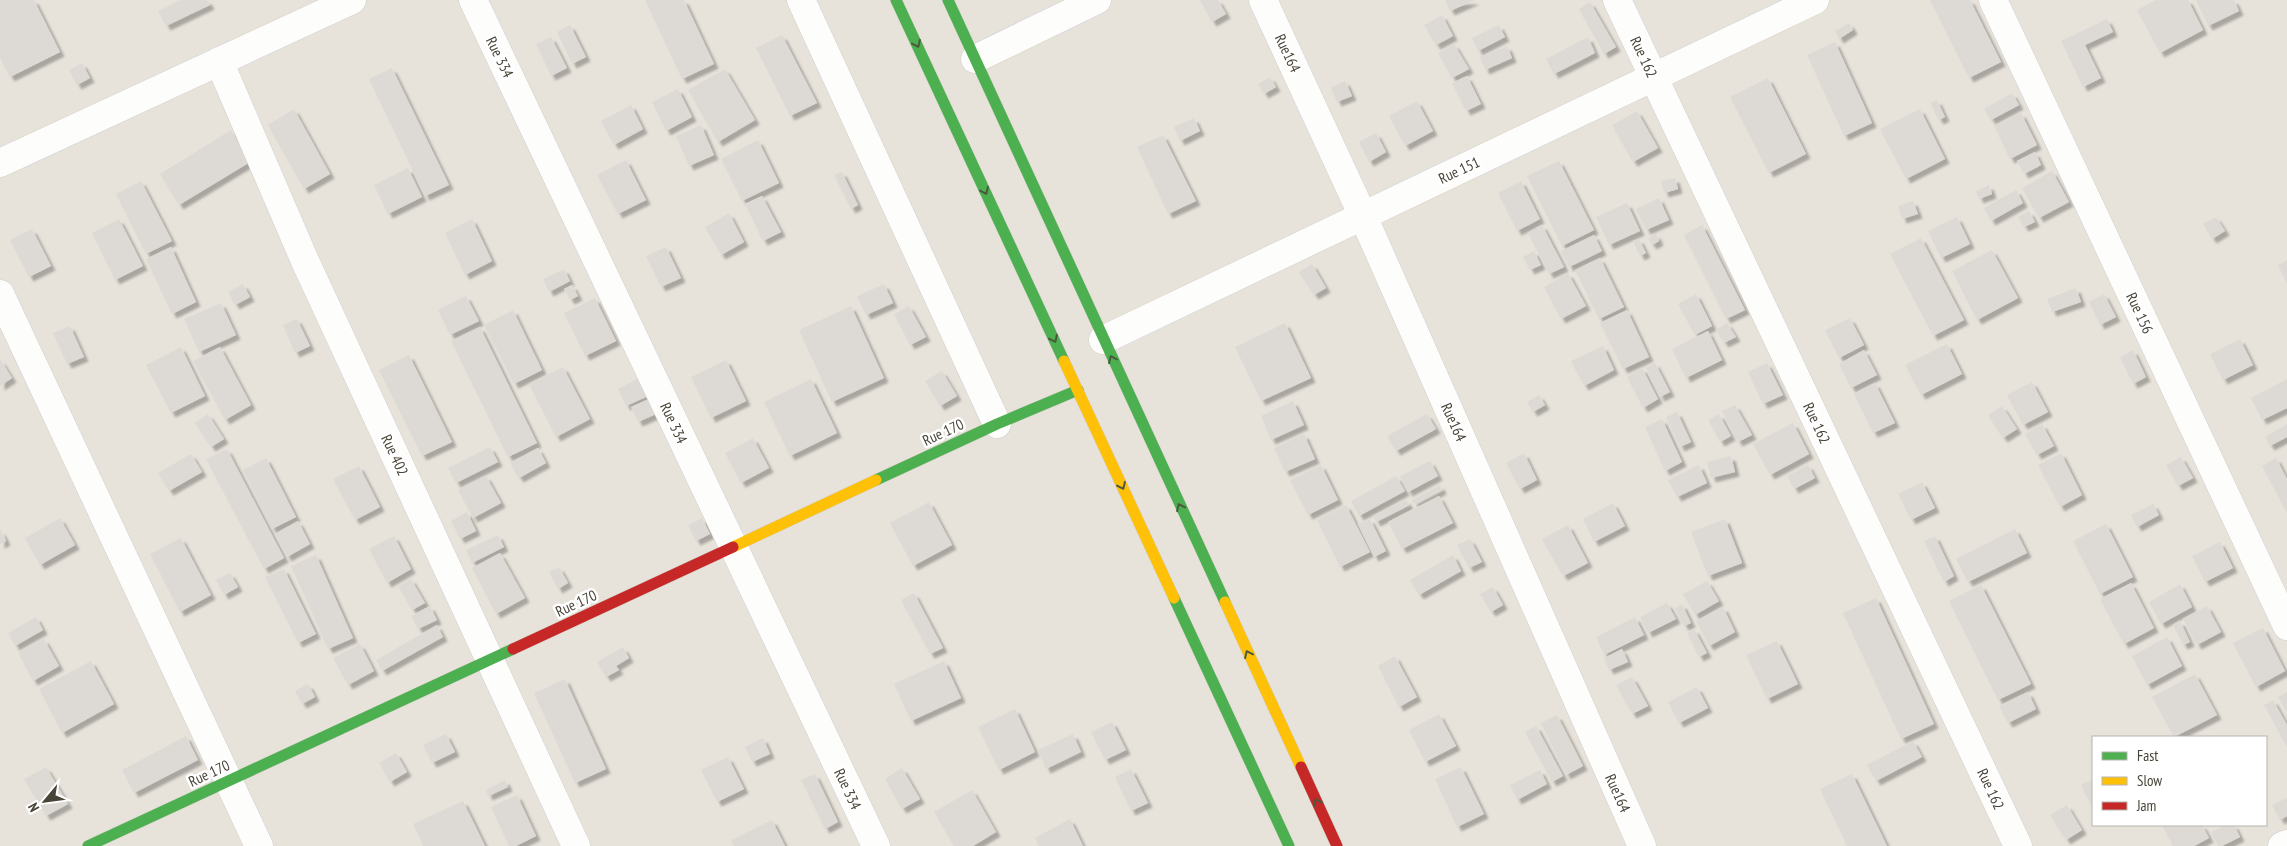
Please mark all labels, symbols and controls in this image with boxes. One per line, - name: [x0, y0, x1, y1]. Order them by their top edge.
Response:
- street label: Rue164: [1271, 31, 1305, 75]
- street label: Rue 334: [482, 33, 518, 81]
- street label: Rue 162: [1626, 33, 1662, 81]
- one-way arrow: [910, 39, 921, 48]
- street label: Rue 151: [1435, 152, 1483, 188]
- one-way arrow: [979, 186, 989, 195]
- street label: Rue 156: [2122, 289, 2158, 337]
- one-way arrow: [1048, 334, 1058, 343]
- one-way arrow: [1108, 356, 1118, 365]
- street label: Rue 334: [656, 399, 692, 447]
- street label: Rue 162: [1799, 399, 1835, 447]
- street label: Rue164: [1437, 400, 1471, 444]
- street label: Rue 170: [919, 414, 967, 450]
- street label: Rue 402: [377, 431, 413, 479]
- one-way arrow: [1116, 481, 1127, 490]
- one-way arrow: [1176, 503, 1186, 512]
- street label: Rue 170: [552, 585, 600, 621]
- one-way arrow: [1244, 650, 1255, 659]
- legend: [2092, 736, 2267, 826]
- text: Fast: [2137, 746, 2158, 765]
- street label: Rue 170: [185, 755, 233, 791]
- street label: Rue 334: [830, 765, 866, 813]
- street label: Rue 162: [1973, 765, 2009, 813]
- street label: Rue164: [1601, 771, 1635, 815]
- text: Slow: [2137, 771, 2162, 790]
- north arrow: [20, 776, 70, 826]
- text: Jam: [2136, 796, 2156, 815]
- one-way arrow: [1312, 798, 1323, 807]
- text: N: [24, 800, 43, 815]

